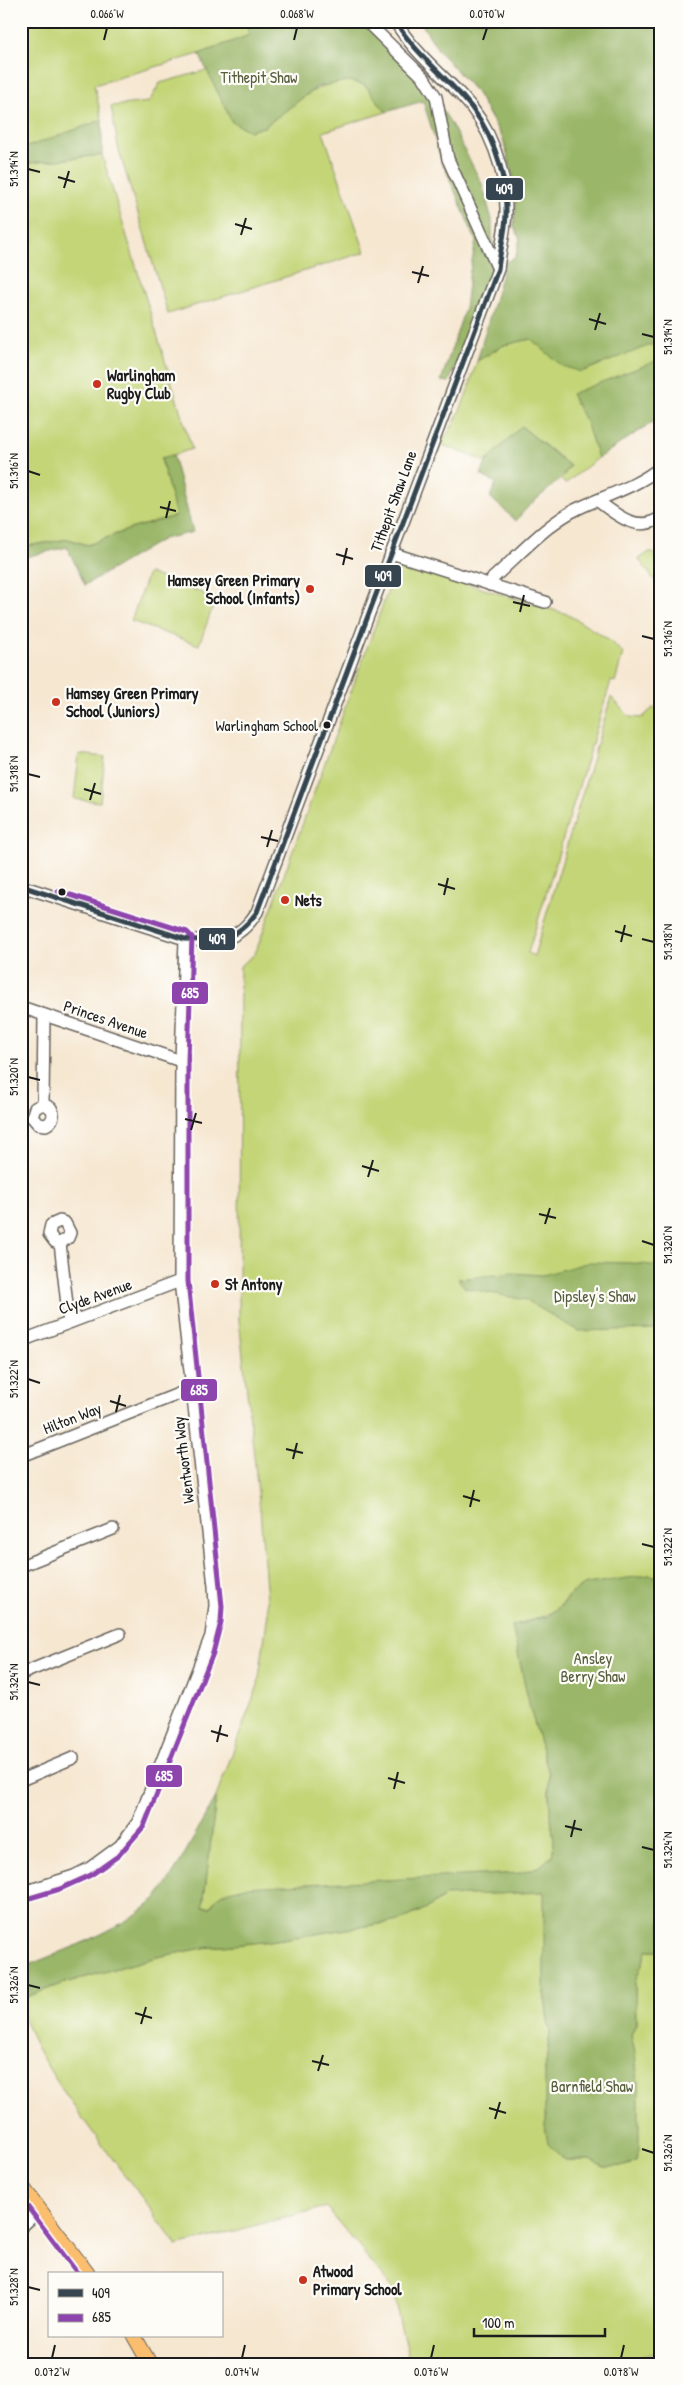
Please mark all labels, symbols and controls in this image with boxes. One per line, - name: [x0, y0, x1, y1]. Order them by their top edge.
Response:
- text: 0.066°W: [90, 5, 124, 22]
- text: 0.068°W: [280, 5, 314, 22]
- text: 0.070°W: [470, 5, 505, 22]
- park label: Tithepit Shaw: [220, 66, 298, 88]
- text: 51.314°N: [5, 151, 22, 187]
- line badge: 409: [485, 177, 524, 201]
- text: 409: [496, 179, 513, 198]
- text: 51.314°N: [659, 319, 676, 355]
- place label: Warlingham Rugby Club: [107, 364, 175, 405]
- marker: Warlingham Rugby Club: [91, 378, 103, 390]
- street label: Tithepit Shaw Lane: [364, 447, 422, 555]
- text: 51.316°N: [5, 453, 22, 489]
- line badge: 409: [364, 564, 402, 588]
- text: 409: [375, 566, 392, 585]
- place label: Hamsey Green Primary School (Infants): [167, 569, 300, 609]
- marker: Hamsey Green Primary School (Infants): [304, 583, 316, 595]
- text: 51.316°N: [659, 621, 676, 657]
- place label: Hamsey Green Primary School (Juniors): [66, 682, 199, 722]
- marker: Hamsey Green Primary School (Juniors): [50, 696, 62, 708]
- place label: Warlingham School: [215, 715, 318, 736]
- marker: Warlingham School: [322, 720, 332, 730]
- text: 51.318°N: [5, 756, 22, 792]
- unlabelled marker: [57, 887, 67, 897]
- place label: Nets: [295, 889, 322, 911]
- marker: Nets: [279, 894, 291, 906]
- text: 51.318°N: [659, 924, 676, 960]
- line badge: 409: [198, 927, 236, 951]
- text: 409: [209, 929, 226, 948]
- line badge: 685: [171, 981, 209, 1005]
- text: 685: [181, 983, 199, 1002]
- street label: Princes Avenue: [61, 994, 152, 1044]
- text: 51.320°N: [5, 1058, 22, 1096]
- text: 51.320°N: [659, 1226, 676, 1264]
- street label: Clyde Avenue: [55, 1272, 135, 1319]
- place label: St Antony: [225, 1273, 283, 1296]
- marker: St Antony: [209, 1278, 221, 1290]
- park label: Dipsley's Shaw: [554, 1285, 636, 1307]
- text: 51.322°N: [5, 1360, 22, 1398]
- line badge: 685: [180, 1378, 218, 1402]
- text: 685: [190, 1380, 208, 1399]
- street label: Hilton Way: [40, 1397, 105, 1439]
- street label: Wentworth Way: [167, 1415, 199, 1505]
- text: 51.322°N: [659, 1528, 676, 1566]
- park label: Ansley Berry Shaw: [561, 1647, 626, 1687]
- text: 51.324°N: [5, 1664, 22, 1700]
- line badge: 685: [145, 1764, 183, 1788]
- text: 685: [155, 1766, 173, 1785]
- text: 51.324°N: [659, 1832, 676, 1868]
- text: 51.326°N: [5, 1967, 22, 2003]
- park label: Barnfield Shaw: [551, 2075, 633, 2097]
- text: 51.326°N: [659, 2135, 676, 2171]
- place label: Atwood Primary School: [313, 2260, 402, 2301]
- text: 51.328°N: [5, 2268, 22, 2306]
- legend: [48, 2272, 222, 2338]
- marker: Atwood Primary School: [297, 2274, 309, 2286]
- text: 409: [92, 2282, 110, 2303]
- scale bar: [474, 2305, 606, 2337]
- text: 685: [92, 2306, 111, 2327]
- text: 100 m: [482, 2312, 515, 2333]
- text: 0.072°W: [34, 2363, 70, 2380]
- text: 0.074°W: [225, 2363, 260, 2380]
- text: 0.076°W: [414, 2363, 449, 2380]
- text: 0.078°W: [604, 2363, 639, 2380]

